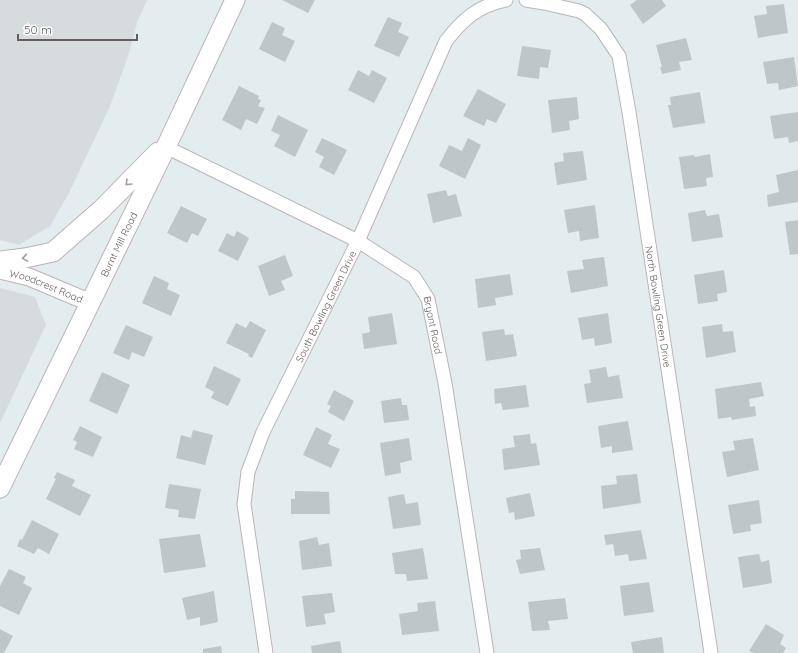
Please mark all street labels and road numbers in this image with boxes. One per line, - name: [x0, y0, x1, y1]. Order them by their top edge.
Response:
- street label: Burnt Mill Road: [97, 210, 140, 279]
- street label: North Bowling Green Drive: [643, 245, 674, 369]
- street label: South Bowling Green Drive: [292, 248, 359, 364]
- street label: Woodcrest Road: [8, 266, 85, 305]
- street label: Bryant Road: [421, 295, 445, 355]

